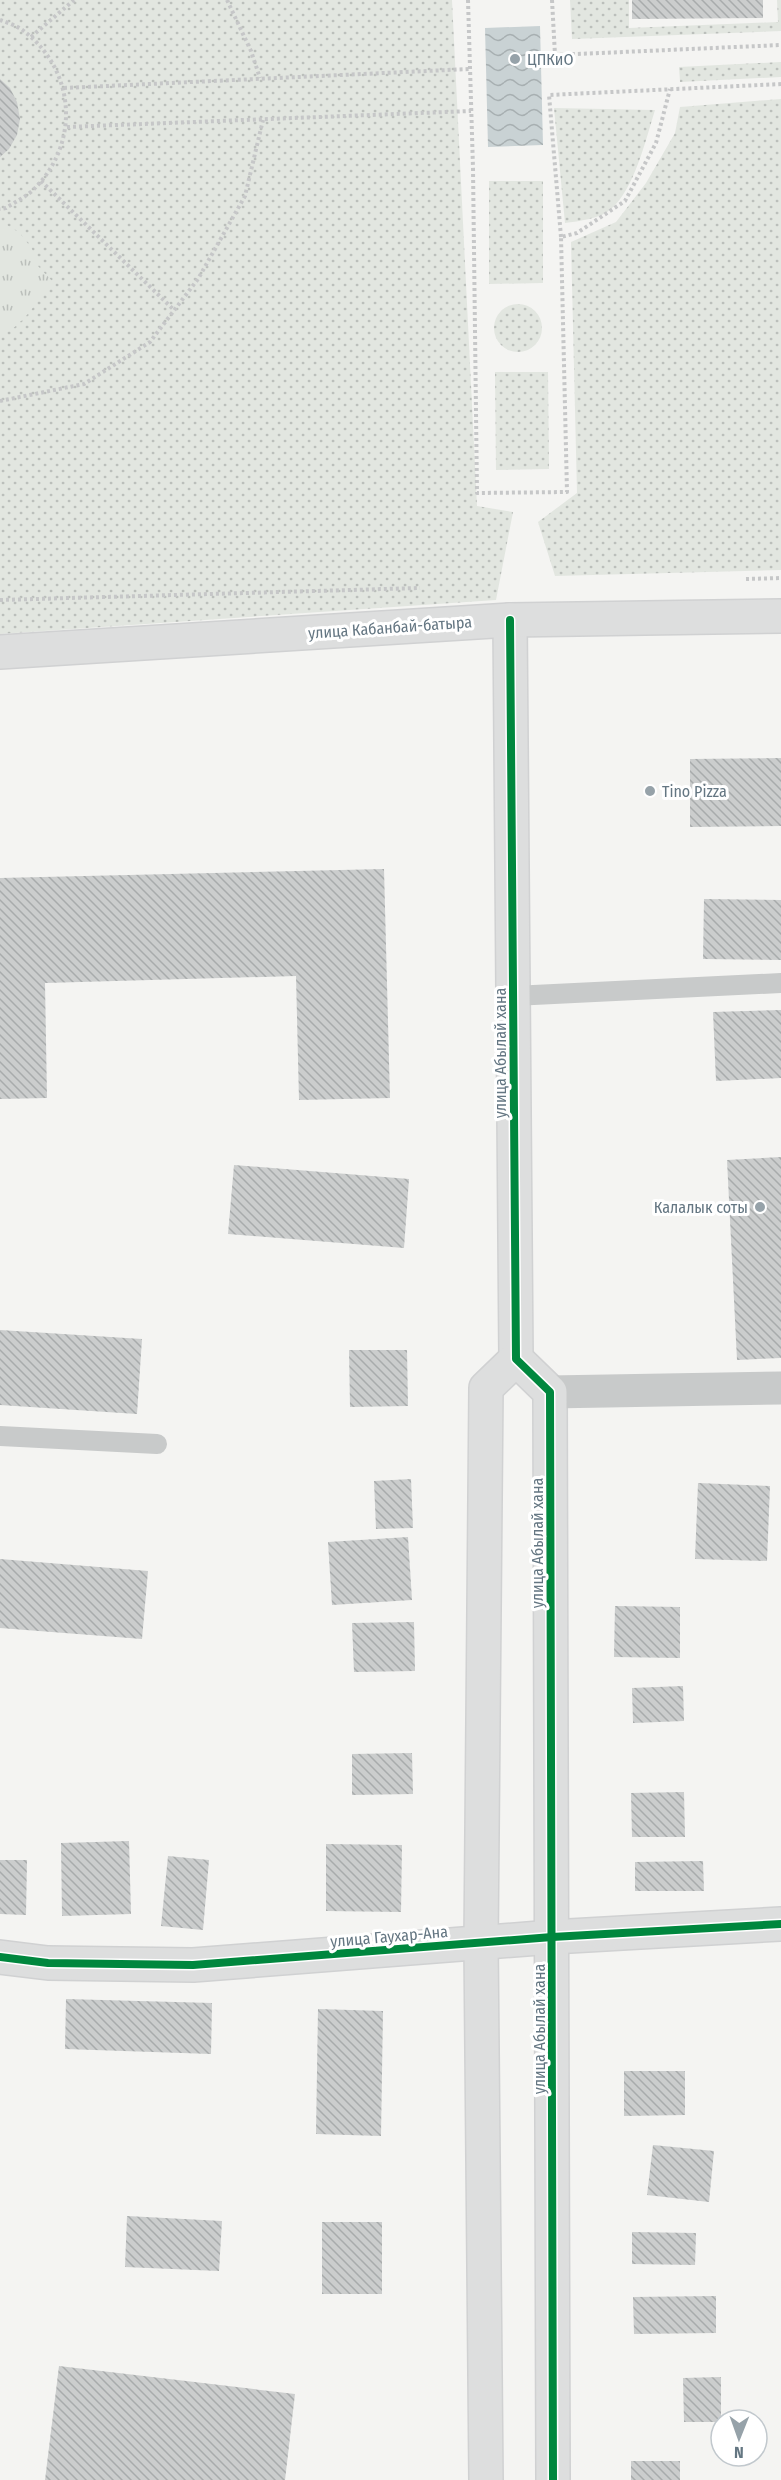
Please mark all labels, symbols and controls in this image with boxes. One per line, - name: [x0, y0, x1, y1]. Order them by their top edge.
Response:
- place label: ЦПКиО: [527, 50, 573, 69]
- marker: ЦПКиО: [508, 52, 522, 66]
- street label: улица Кабанбай-батыра: [307, 612, 473, 643]
- place label: Tino Pizza: [662, 782, 727, 801]
- marker: Tino Pizza: [643, 784, 657, 798]
- street label: улица Абылай хана: [491, 988, 510, 1118]
- place label: Калалык соты: [654, 1198, 748, 1217]
- marker: Калалык соты: [753, 1200, 767, 1214]
- street label: улица Абылай хана: [528, 1478, 547, 1608]
- street label: улица Гаухар-Ана: [329, 1922, 449, 1951]
- street label: улица Абылай хана: [530, 1964, 549, 2094]
- north arrow: [709, 2408, 769, 2468]
- text: N: [734, 2443, 744, 2462]

